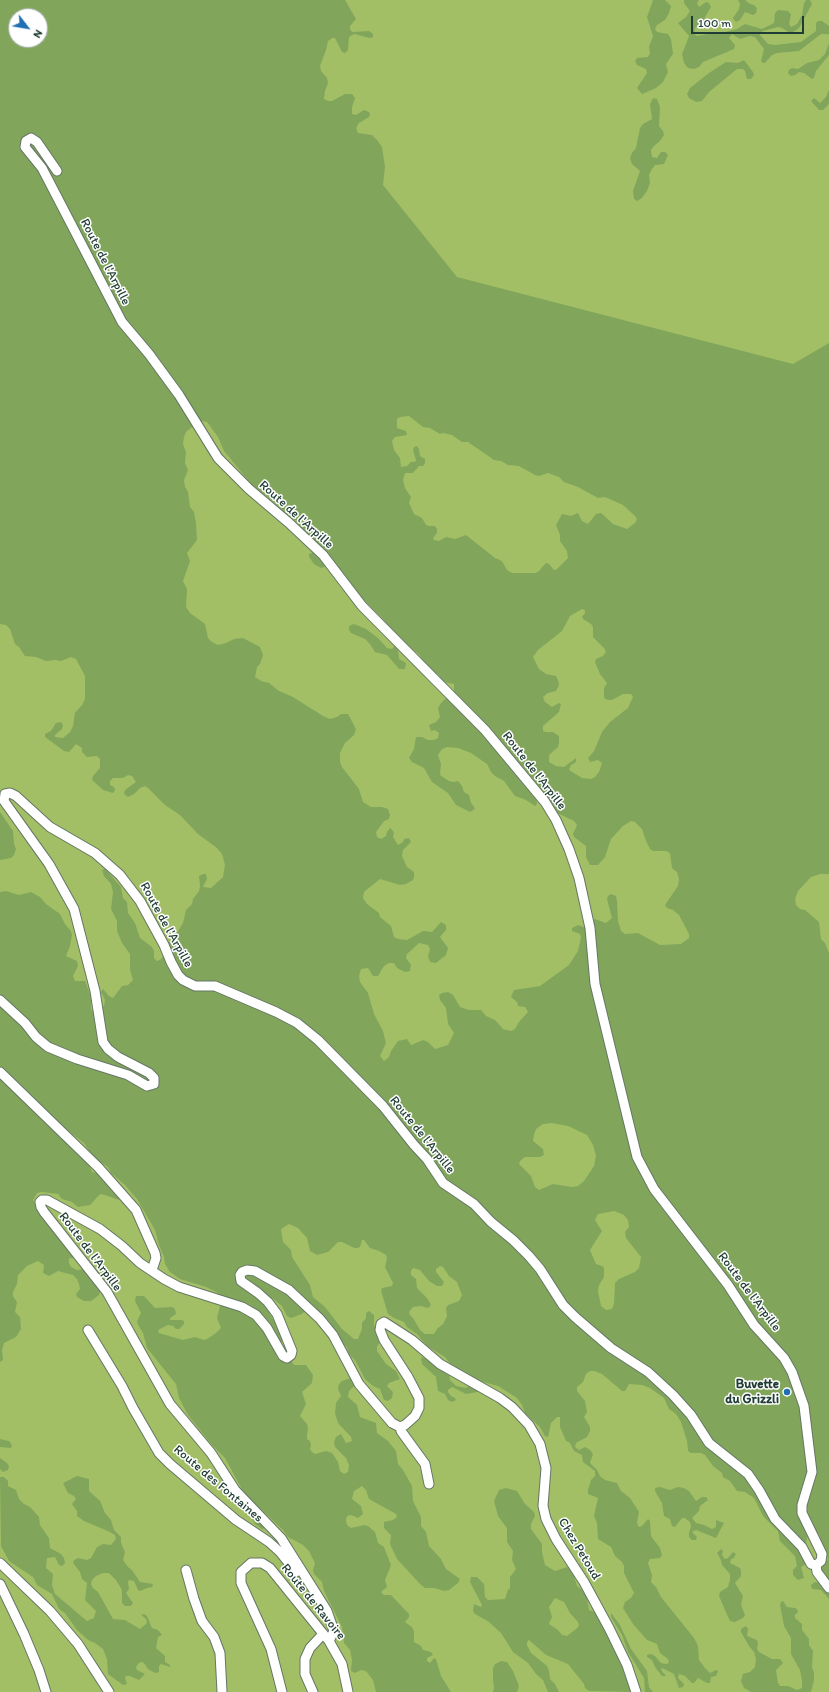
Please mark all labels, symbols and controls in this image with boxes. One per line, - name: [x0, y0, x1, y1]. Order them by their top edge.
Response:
- north arrow: [8, 8, 48, 48]
- scale bar: [693, 8, 806, 34]
- text: 100 m: [698, 16, 731, 30]
- text: N: [30, 27, 45, 40]
- street label: Route de l'Arpille: [77, 216, 133, 308]
- street label: Route de l'Arpille: [256, 477, 336, 553]
- street label: Route de l'Arpille: [499, 729, 569, 813]
- street label: Route de l'Arpille: [136, 880, 196, 970]
- street label: Route de l'Arpille: [386, 1093, 458, 1177]
- street label: Route de l'Arpille: [55, 1209, 125, 1295]
- street label: Route de l'Arpille: [714, 1249, 784, 1335]
- place label: Buvette du Grizzli: [725, 1377, 779, 1408]
- marker: Buvette du Grizzli: [782, 1387, 792, 1397]
- street label: Route des Fontaines: [170, 1442, 266, 1526]
- street label: Chez Petoud: [554, 1515, 604, 1583]
- street label: Route de Ravoire: [278, 1561, 348, 1643]

